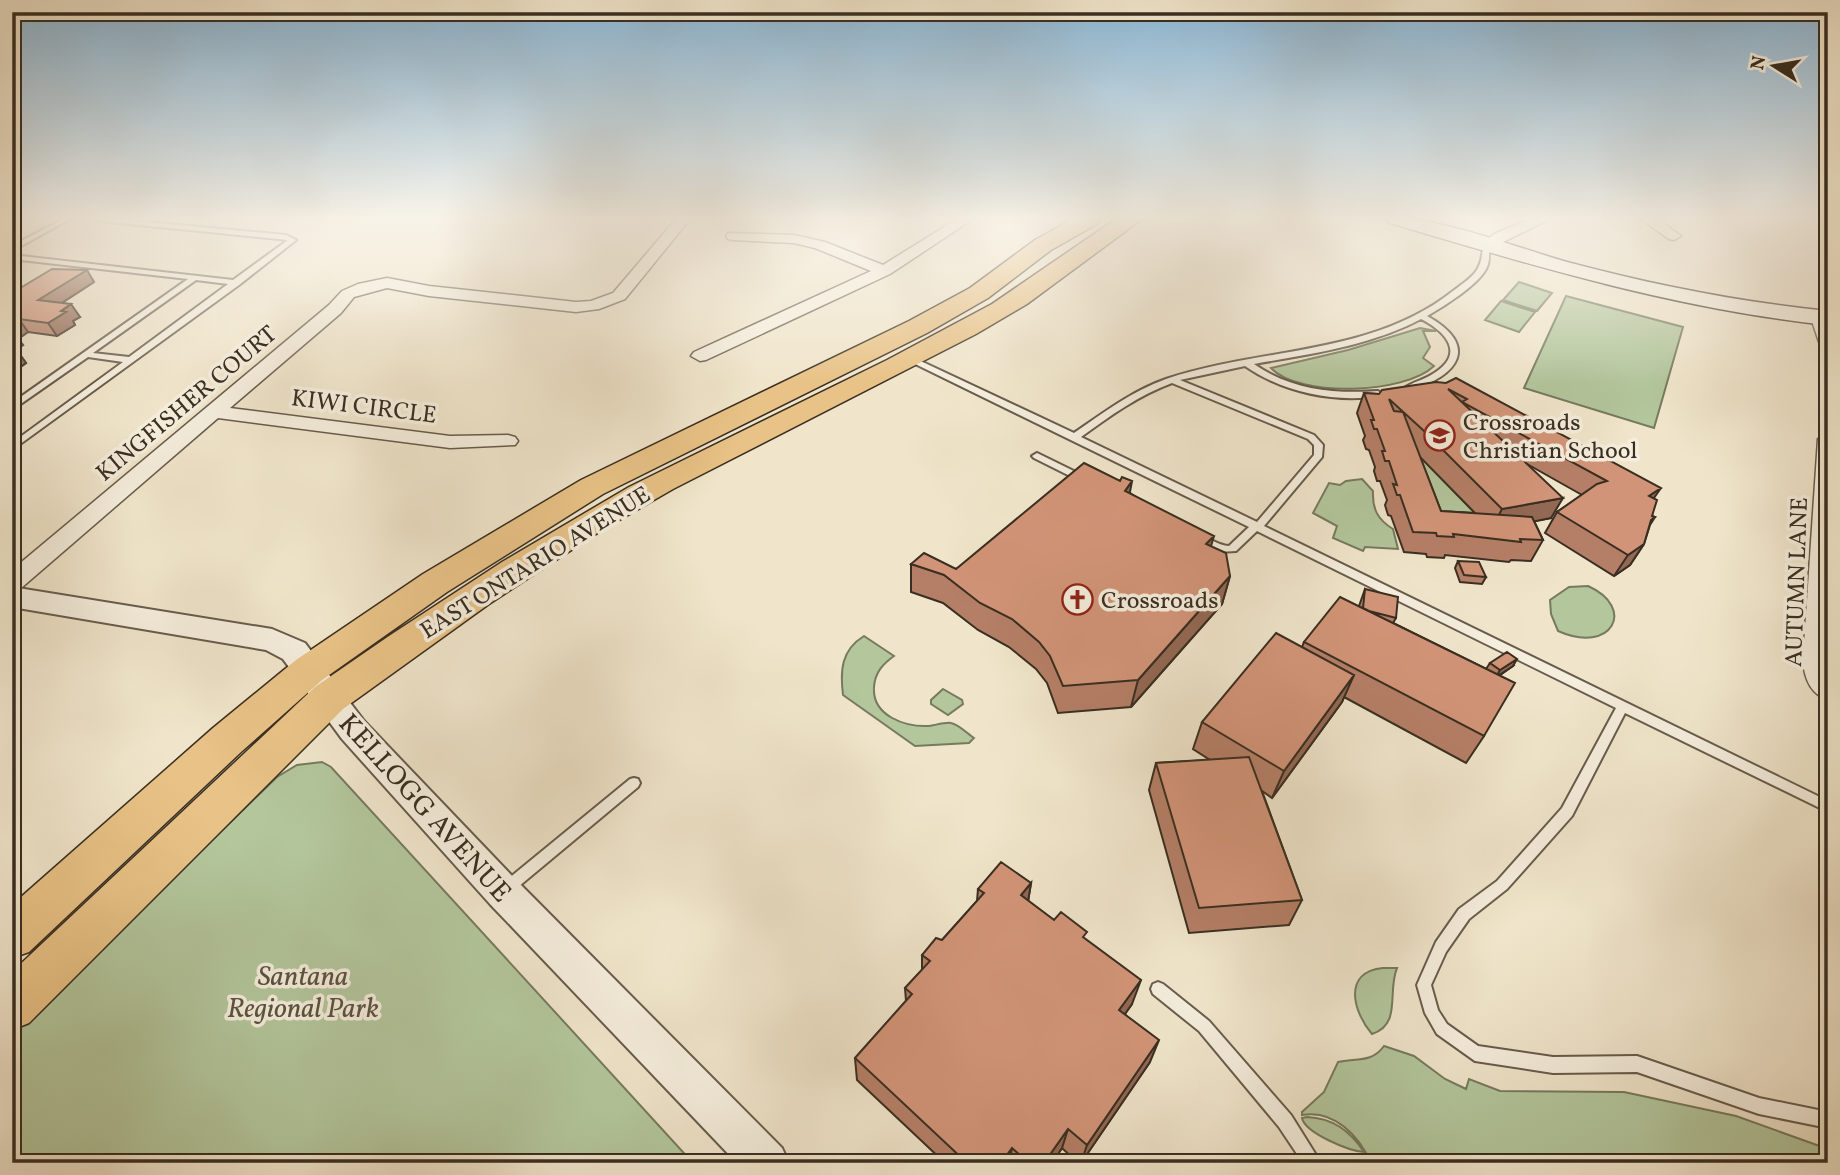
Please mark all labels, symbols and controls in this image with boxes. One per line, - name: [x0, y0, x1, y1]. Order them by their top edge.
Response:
- north arrow: [1738, 32, 1808, 102]
- text: N: [1745, 54, 1773, 72]
- street label: KINGFISHER COURT: [90, 319, 285, 490]
- street label: KIWI CIRCLE: [289, 382, 438, 434]
- place label: Crossroads Christian School: [1463, 407, 1637, 469]
- school or university icon: Crossroads Christian School: [1423, 419, 1457, 453]
- street label: EAST ONTARIO AVENUE: [414, 479, 658, 649]
- street label: AUTUMN LANE: [1778, 497, 1818, 668]
- church icon: Crossroads: [1061, 583, 1095, 617]
- place label: Crossroads: [1101, 585, 1219, 619]
- street label: KELLOGG AVENUE: [329, 706, 520, 912]
- park label: Santana Regional Park: [227, 958, 379, 1029]

